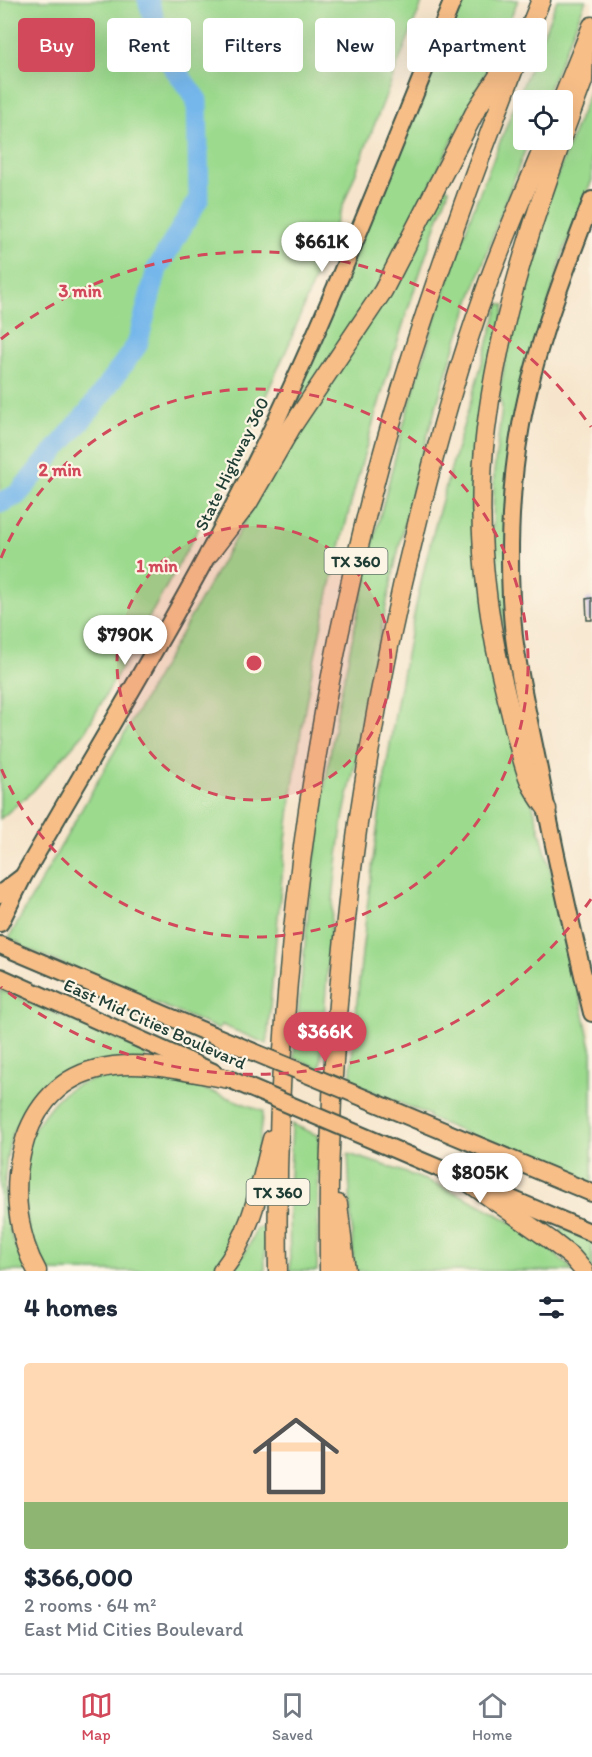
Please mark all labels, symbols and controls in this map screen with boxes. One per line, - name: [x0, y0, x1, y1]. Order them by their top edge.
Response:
- chip: Buy: [18, 18, 95, 72]
- chip: Rent: [107, 18, 191, 72]
- chip: Filters: [203, 18, 303, 72]
- chip: New: [315, 18, 395, 72]
- chip: Apartment: [407, 18, 547, 72]
- map controls: [513, 90, 573, 150]
- button: locate: [513, 90, 573, 150]
- pin: $661K: [280, 222, 364, 273]
- text: $661K: [295, 229, 349, 253]
- text: 3 min: [58, 280, 102, 302]
- street label: State Highway 360: [190, 393, 274, 535]
- text: 2 min: [39, 459, 82, 481]
- road number: TX 360: [324, 548, 388, 574]
- text: 1 min: [136, 555, 178, 577]
- pin: $790K: [83, 615, 167, 666]
- text: $790K: [97, 622, 153, 646]
- centre of rings: [244, 653, 264, 673]
- street label: East Mid Cities Boulevard: [60, 974, 250, 1074]
- pin: $366K: [283, 1012, 367, 1063]
- text: $366K: [298, 1019, 352, 1043]
- pin: $805K: [438, 1153, 522, 1204]
- text: $805K: [452, 1160, 508, 1184]
- road number: TX 360: [246, 1179, 310, 1205]
- text: 4 homes: [24, 1291, 118, 1323]
- icon: filters: [535, 1291, 568, 1324]
- icon: home: [242, 1402, 350, 1510]
- text: $366,000: [24, 1561, 133, 1593]
- text: 2 rooms · 64 m²: [24, 1593, 156, 1617]
- text: East Mid Cities Boulevard: [24, 1617, 243, 1641]
- tab: Map: [80, 1689, 113, 1744]
- tab: Saved: [272, 1689, 313, 1744]
- tab: Home: [472, 1689, 512, 1744]

